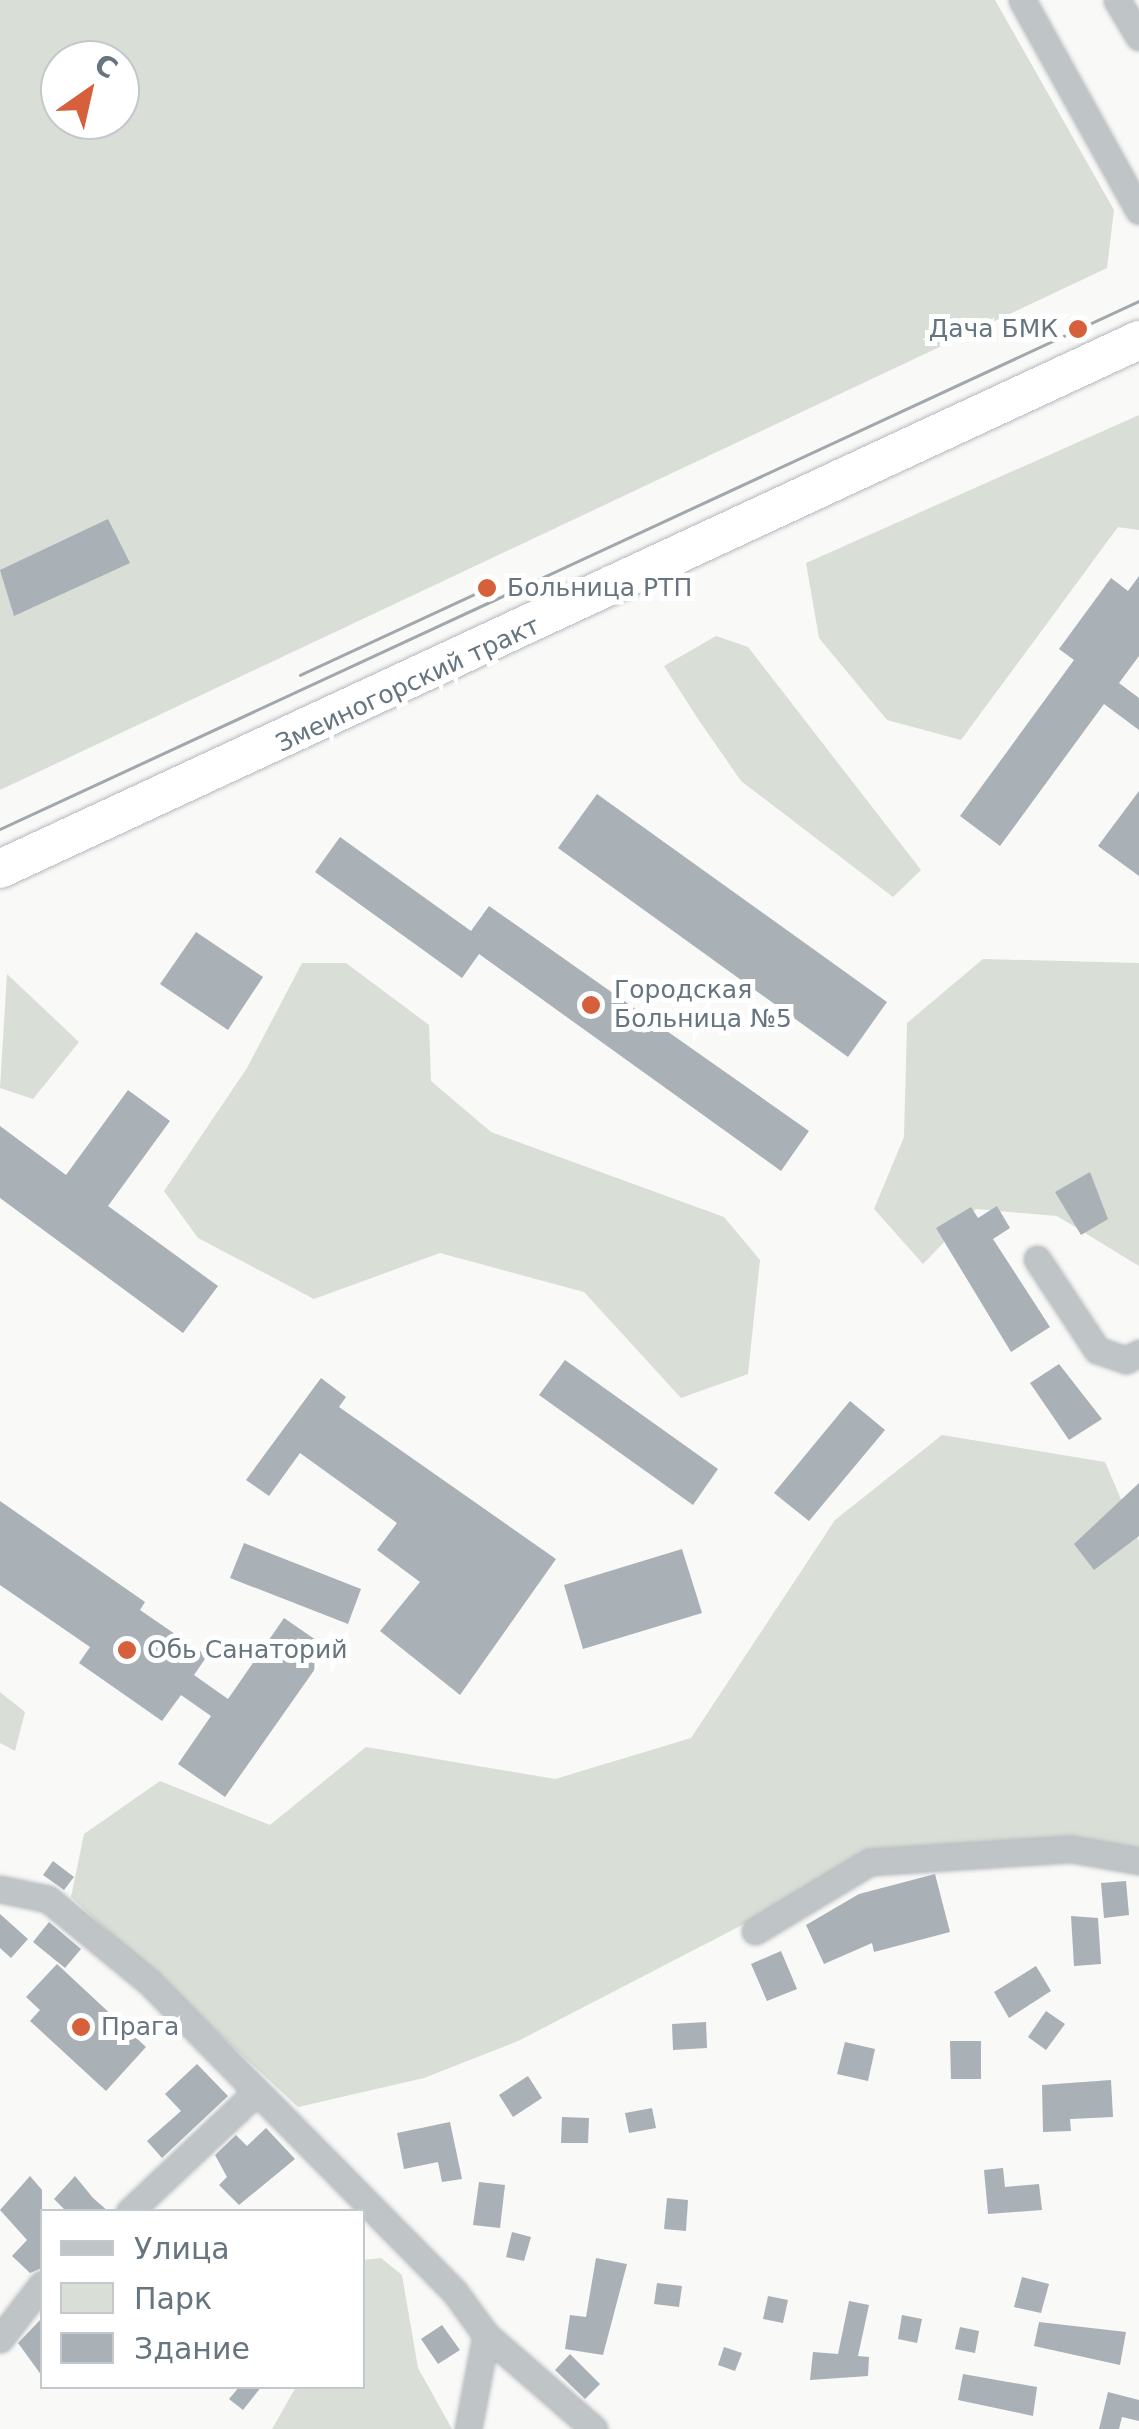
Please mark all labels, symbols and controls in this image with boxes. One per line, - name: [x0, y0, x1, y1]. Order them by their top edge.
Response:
- north arrow: [40, 40, 140, 140]
- text: С: [88, 47, 124, 86]
- place label: Дача БМК: [929, 314, 1058, 344]
- marker: Дача БМК: [1067, 318, 1089, 340]
- place label: Больница РТП: [507, 573, 692, 603]
- marker: Больница РТП: [476, 577, 498, 599]
- street label: Змеиногорский тракт: [272, 611, 544, 759]
- place label: Городская Больница №5: [614, 976, 792, 1035]
- marker: Городская Больница №5: [578, 992, 604, 1018]
- place label: Обь Санаторий: [147, 1635, 347, 1665]
- marker: Обь Санаторий: [116, 1639, 138, 1661]
- place label: Прага: [101, 2012, 179, 2042]
- marker: Прага: [70, 2016, 92, 2038]
- legend: [40, 2209, 365, 2389]
- text: Улица: [134, 2231, 230, 2266]
- text: Парк: [134, 2281, 212, 2316]
- text: Здание: [134, 2331, 250, 2366]

